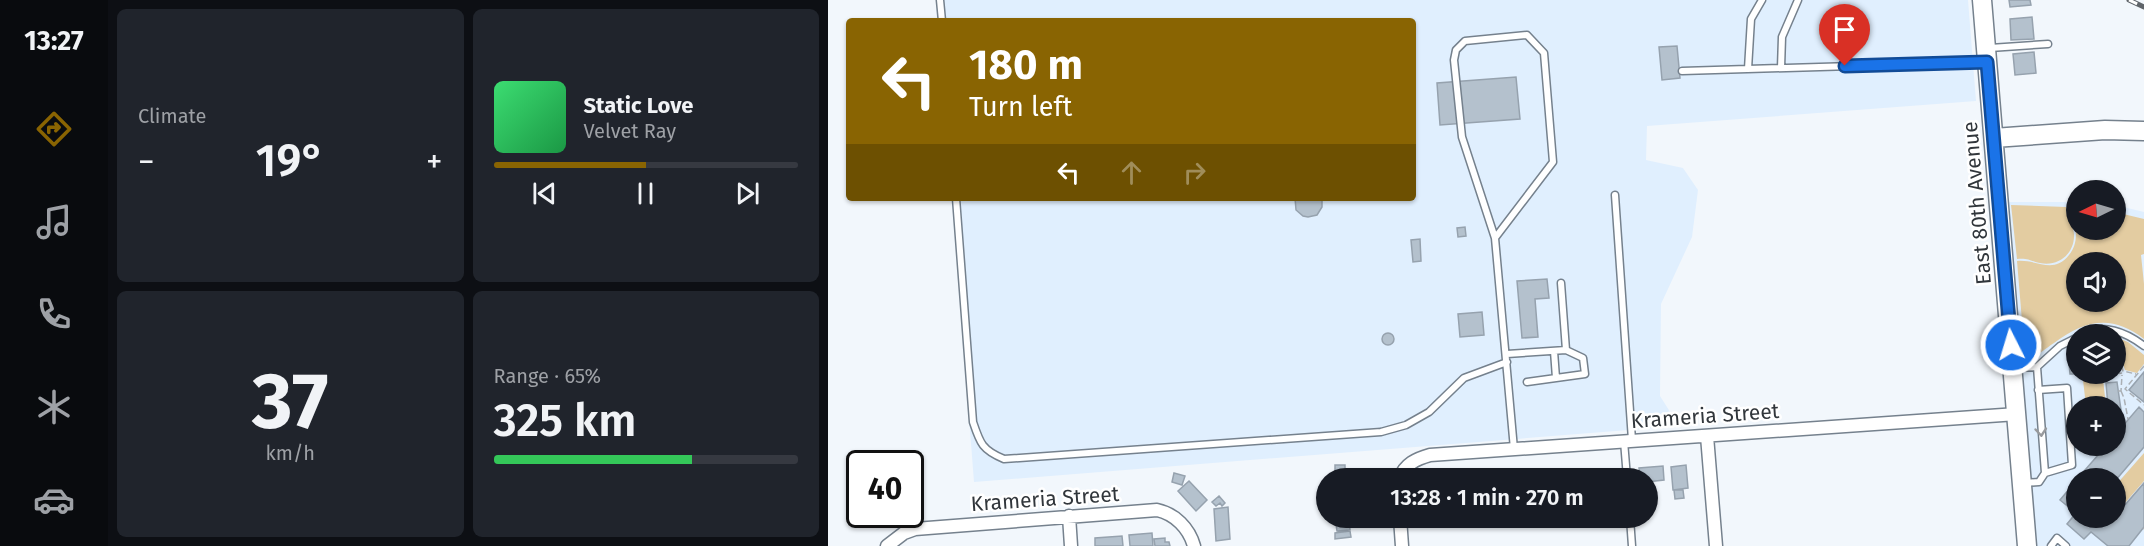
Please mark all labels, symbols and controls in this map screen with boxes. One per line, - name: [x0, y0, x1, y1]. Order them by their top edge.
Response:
- pin: [1819, 4, 1870, 66]
- icon: arrive: [1828, 13, 1861, 46]
- text: 13:27: [24, 25, 84, 57]
- text: 180 m: [969, 40, 1083, 90]
- icon: left: [870, 42, 948, 120]
- text: Turn left: [969, 91, 1072, 123]
- text: Static Love: [584, 92, 693, 119]
- text: Climate: [138, 104, 206, 128]
- icon: directions: [33, 108, 75, 150]
- text: Velvet Ray: [584, 119, 676, 143]
- street label: East 80th Avenue: [1957, 120, 1997, 286]
- text: 19°: [256, 134, 325, 188]
- text: −: [138, 142, 155, 182]
- text: +: [426, 142, 443, 182]
- icon: left: [1052, 156, 1085, 189]
- icon: ahead: [1115, 156, 1148, 189]
- icon: right: [1178, 156, 1211, 189]
- icon: previous: [528, 177, 561, 210]
- icon: pause: [629, 177, 662, 210]
- icon: next: [731, 177, 764, 210]
- north arrow: [2066, 180, 2126, 240]
- map controls: [2066, 180, 2126, 528]
- icon: music: [33, 201, 75, 243]
- button: sound: [2066, 252, 2126, 312]
- icon: phone: [33, 293, 75, 335]
- position arrow: [1979, 313, 2043, 377]
- button: layers: [2066, 324, 2126, 384]
- text: 37: [252, 355, 329, 449]
- text: Range · 65%: [494, 364, 601, 388]
- icon: climate: [33, 386, 75, 428]
- text: 325 km: [494, 394, 637, 448]
- button: +: [2066, 396, 2126, 456]
- street label: Krameria Street: [1630, 398, 1780, 434]
- one-way arrow: [2035, 427, 2048, 436]
- text: km/h: [266, 441, 315, 465]
- speed limit sign: 40: [846, 450, 924, 528]
- button: −: [2066, 468, 2126, 528]
- icon: car: [33, 479, 75, 521]
- street label: Krameria Street: [970, 481, 1120, 517]
- text: 13:28 · 1 min · 270 m: [1390, 484, 1584, 511]

